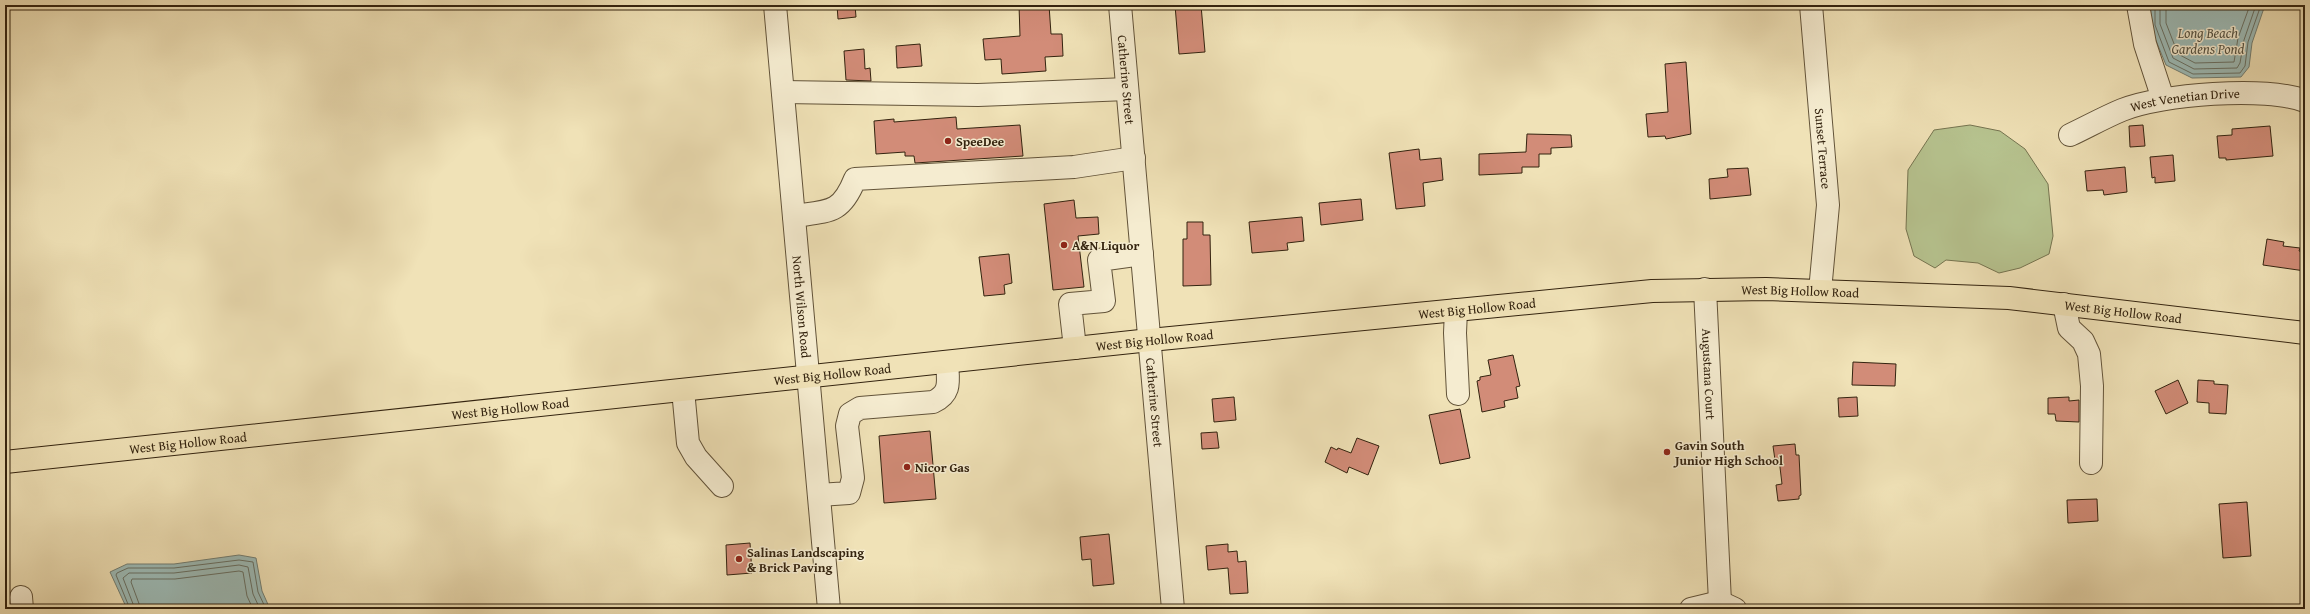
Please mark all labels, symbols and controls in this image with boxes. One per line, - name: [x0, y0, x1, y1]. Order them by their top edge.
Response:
- water label: Long Beach Gardens Pond: [2172, 23, 2245, 59]
- street label: Catherine Street: [1113, 34, 1140, 126]
- street label: West Venetian Drive: [2128, 84, 2240, 116]
- street label: Sunset Terrace: [1810, 107, 1836, 190]
- place label: SpeeDee: [956, 132, 1004, 151]
- marker: SpeeDee: [943, 136, 953, 146]
- place label: A&N Liquor: [1072, 236, 1139, 255]
- marker: A&N Liquor: [1059, 240, 1069, 250]
- street label: North Wilson Road: [788, 255, 816, 359]
- street label: West Big Hollow Road: [1741, 279, 1859, 302]
- street label: West Big Hollow Road: [1417, 293, 1537, 323]
- street label: West Big Hollow Road: [2063, 295, 2183, 328]
- street label: West Big Hollow Road: [1095, 324, 1214, 355]
- street label: Augustana Court: [1697, 328, 1721, 420]
- street label: Catherine Street: [1142, 357, 1168, 448]
- street label: West Big Hollow Road: [773, 358, 892, 390]
- street label: West Big Hollow Road: [450, 392, 570, 424]
- street label: West Big Hollow Road: [128, 427, 248, 458]
- place label: Gavin South Junior High School: [1673, 436, 1783, 470]
- marker: Gavin South Junior High School: [1662, 447, 1672, 457]
- place label: Nicor Gas: [915, 458, 970, 477]
- marker: Nicor Gas: [902, 462, 912, 472]
- place label: Salinas Landscaping & Brick Paving: [747, 543, 864, 577]
- marker: Salinas Landscaping & Brick Paving: [734, 554, 744, 564]

